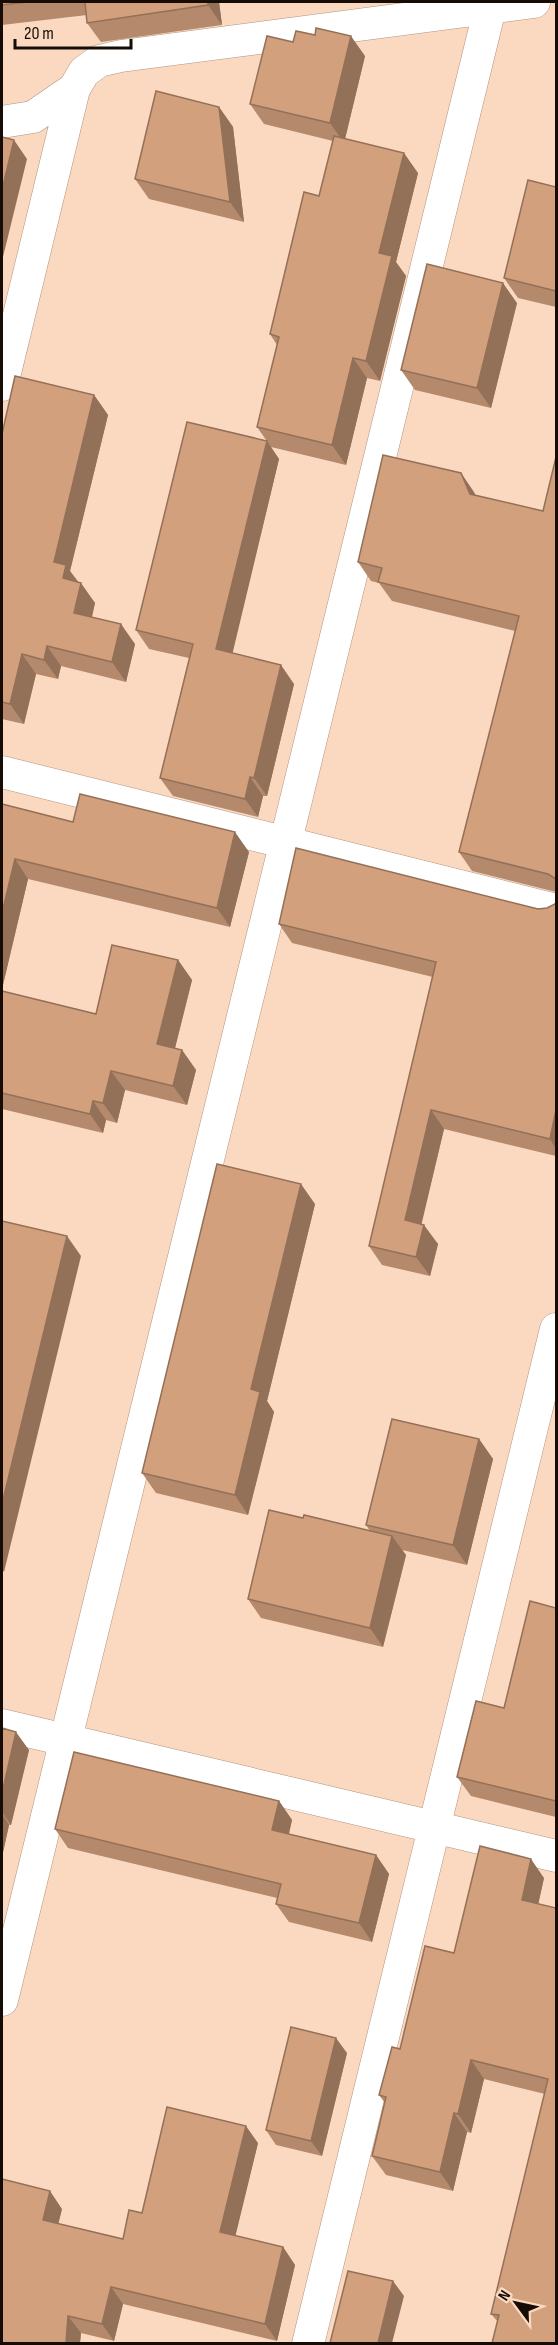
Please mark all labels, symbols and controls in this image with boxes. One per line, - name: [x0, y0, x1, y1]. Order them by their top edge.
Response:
- scale bar: [15, 12, 130, 50]
- text: 20 m: [24, 23, 54, 44]
- north arrow: [486, 2273, 546, 2333]
- text: N: [494, 2287, 515, 2304]

